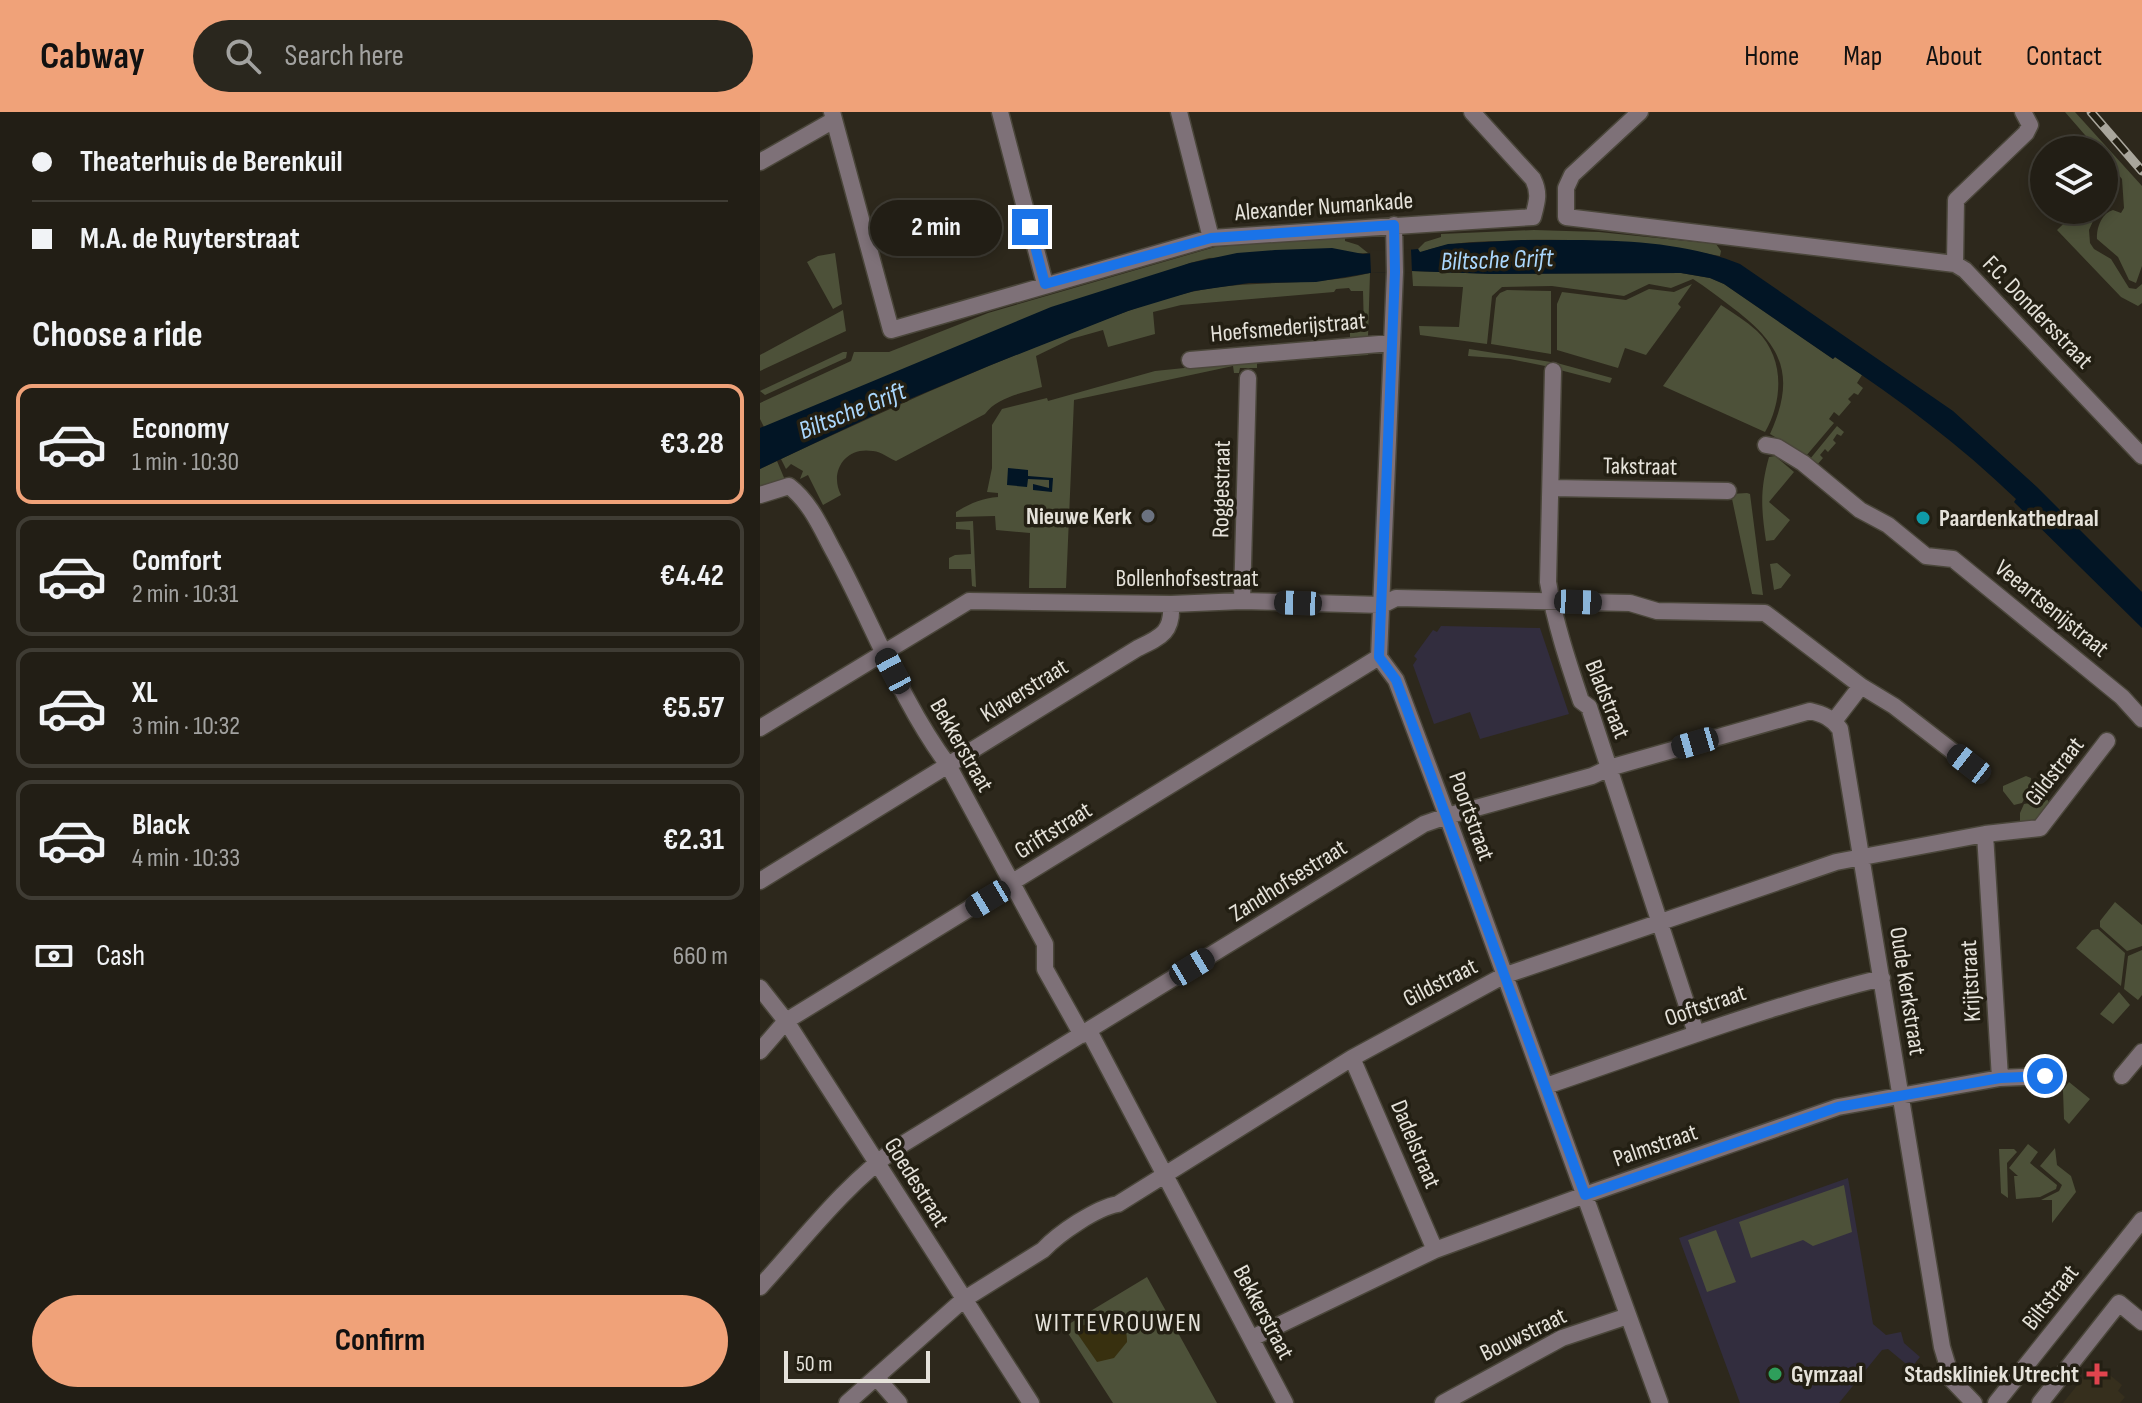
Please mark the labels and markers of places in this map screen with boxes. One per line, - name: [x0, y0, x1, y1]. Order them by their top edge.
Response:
- place label: Nieuwe Kerk: [1026, 502, 1132, 531]
- place label: Paardenkathedraal: [1939, 504, 2099, 533]
- marker: Nieuwe Kerk: [1139, 507, 1157, 525]
- marker: Paardenkathedraal: [1914, 509, 1932, 527]
- place label: Gymzaal: [1791, 1360, 1863, 1389]
- place label: Stadskliniek Utrecht: [1904, 1360, 2079, 1389]
- marker: Stadskliniek Utrecht: [2086, 1363, 2108, 1385]
- marker: Gymzaal: [1766, 1365, 1784, 1383]

